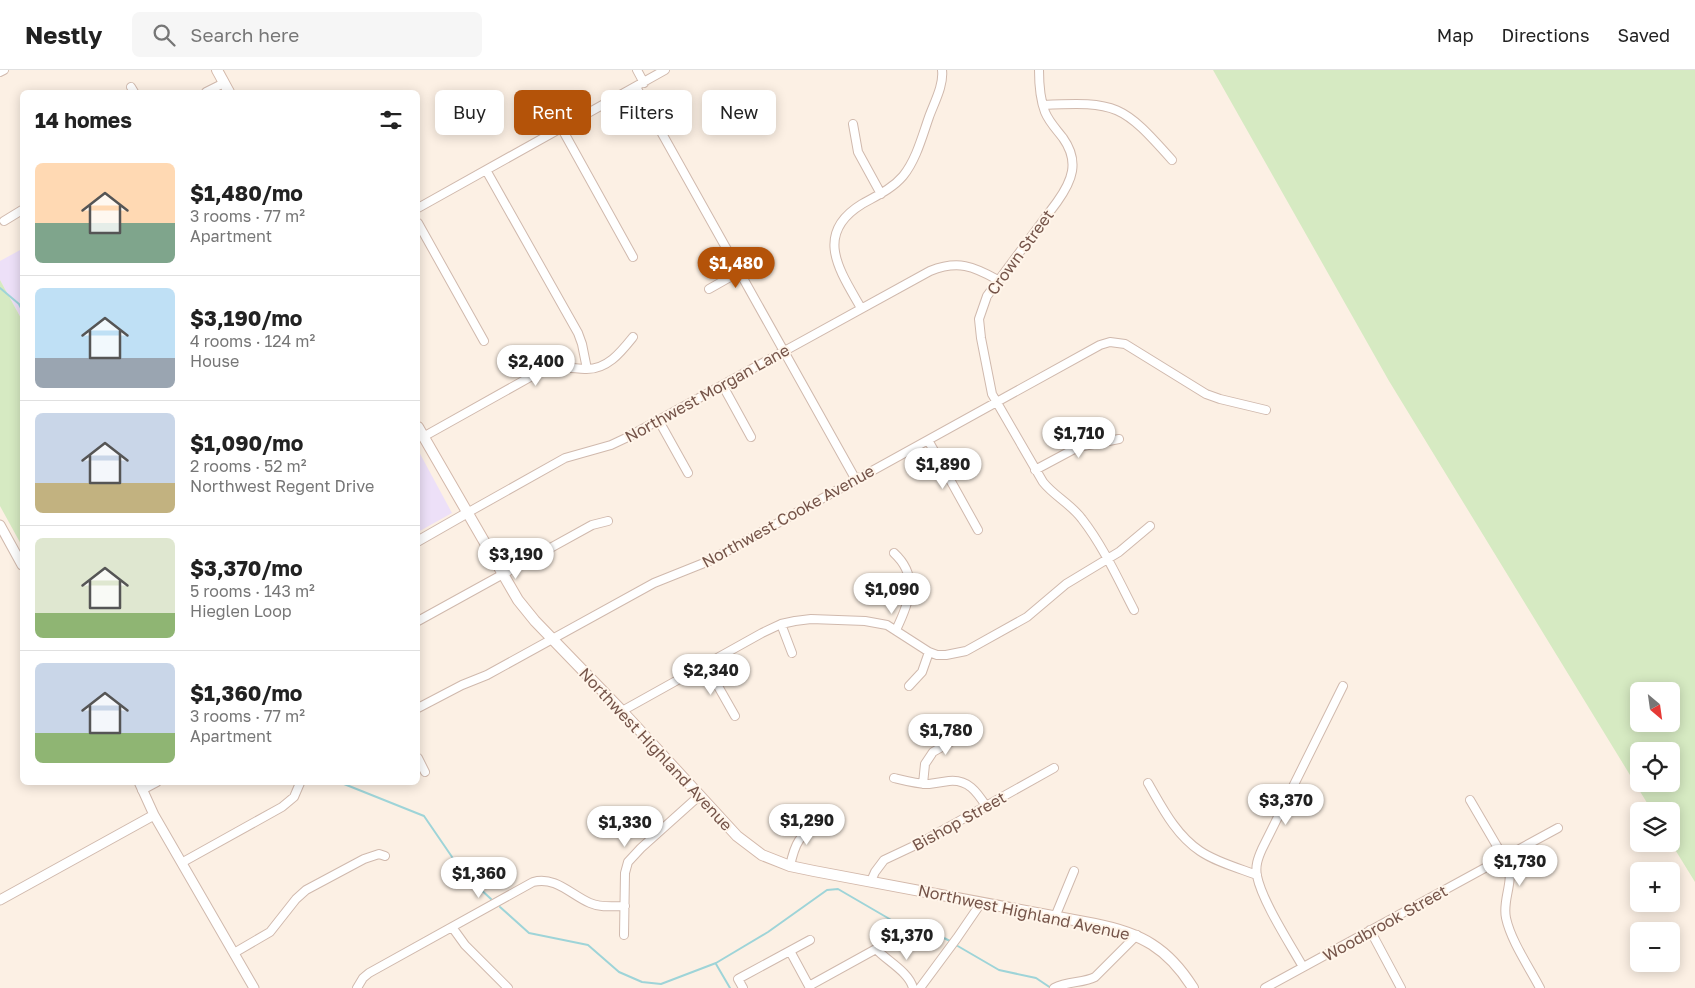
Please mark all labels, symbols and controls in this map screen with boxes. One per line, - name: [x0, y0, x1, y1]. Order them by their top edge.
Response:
- search box: [132, 12, 482, 57]
- text: Nestly: [25, 20, 102, 49]
- icon: search: [150, 21, 178, 49]
- text: Search here: [190, 23, 299, 46]
- text: Map: [1437, 24, 1473, 46]
- text: Directions: [1501, 24, 1589, 46]
- text: Saved: [1617, 24, 1670, 46]
- chip: Buy: [435, 90, 504, 135]
- chip: Rent: [514, 90, 591, 135]
- chip: Filters: [601, 90, 692, 135]
- chip: New: [702, 90, 776, 135]
- icon: filters: [377, 106, 405, 134]
- text: 14 homes: [35, 107, 132, 133]
- text: $1,480/mo: [190, 180, 303, 206]
- icon: home: [75, 183, 135, 243]
- street label: Crown Street: [982, 205, 1058, 299]
- text: 3 rooms · 77 m²: [190, 206, 305, 226]
- text: Apartment: [190, 226, 272, 246]
- pin: $1,480: [695, 246, 777, 289]
- text: $1,480: [709, 253, 763, 273]
- text: $3,190/mo: [190, 305, 302, 331]
- icon: home: [75, 308, 135, 368]
- text: 4 rooms · 124 m²: [190, 331, 315, 351]
- street label: Northwest Morgan Lane: [621, 339, 793, 447]
- pin: $2,400: [495, 344, 577, 387]
- text: House: [190, 351, 239, 371]
- text: $2,400: [508, 351, 564, 371]
- pin: $1,710: [1038, 416, 1120, 459]
- text: $1,710: [1053, 423, 1105, 443]
- text: $1,090/mo: [190, 430, 303, 456]
- icon: home: [75, 433, 135, 493]
- pin: $1,890: [902, 448, 984, 490]
- text: $1,890: [916, 454, 970, 474]
- text: 2 rooms · 52 m²: [190, 456, 306, 476]
- street label: Northwest Cooke Avenue: [698, 460, 878, 572]
- text: Northwest Regent Drive: [190, 476, 374, 496]
- pin: $3,190: [475, 538, 557, 580]
- text: $3,190: [489, 544, 543, 564]
- text: $3,370/mo: [190, 555, 303, 581]
- icon: home: [75, 558, 135, 618]
- pin: $1,090: [851, 572, 933, 615]
- text: $1,090: [864, 579, 920, 599]
- text: 5 rooms · 143 m²: [190, 581, 315, 601]
- text: Hieglen Loop: [190, 601, 292, 621]
- pin: $2,340: [670, 654, 752, 696]
- text: $2,340: [683, 660, 739, 680]
- street label: Northwest Highland Avenue: [575, 663, 737, 835]
- text: $1,360/mo: [190, 680, 302, 706]
- north arrow: [1630, 682, 1680, 732]
- map controls: [1630, 682, 1680, 972]
- icon: home: [75, 683, 135, 743]
- text: 3 rooms · 77 m²: [190, 706, 305, 726]
- pin: $1,780: [905, 714, 987, 756]
- text: $1,780: [919, 720, 973, 740]
- text: Apartment: [190, 726, 272, 746]
- button: locate: [1630, 742, 1680, 792]
- pin: $3,370: [1245, 784, 1327, 826]
- street label: Bishop Street: [909, 787, 1009, 855]
- text: $3,370: [1259, 790, 1313, 810]
- button: layers: [1630, 802, 1680, 852]
- pin: $1,290: [766, 804, 848, 846]
- pin: $1,330: [584, 806, 666, 848]
- text: $1,290: [780, 810, 834, 830]
- text: $1,330: [598, 812, 652, 832]
- pin: $1,730: [1479, 844, 1561, 887]
- text: $1,730: [1494, 851, 1546, 871]
- pin: $1,360: [438, 856, 520, 899]
- button: +: [1630, 862, 1680, 912]
- text: $1,360: [452, 863, 506, 883]
- street label: Northwest Highland Avenue: [916, 880, 1132, 944]
- street label: Woodbrook Street: [1319, 880, 1451, 966]
- pin: $1,370: [866, 918, 948, 961]
- button: −: [1630, 922, 1680, 972]
- text: $1,370: [881, 925, 933, 945]

